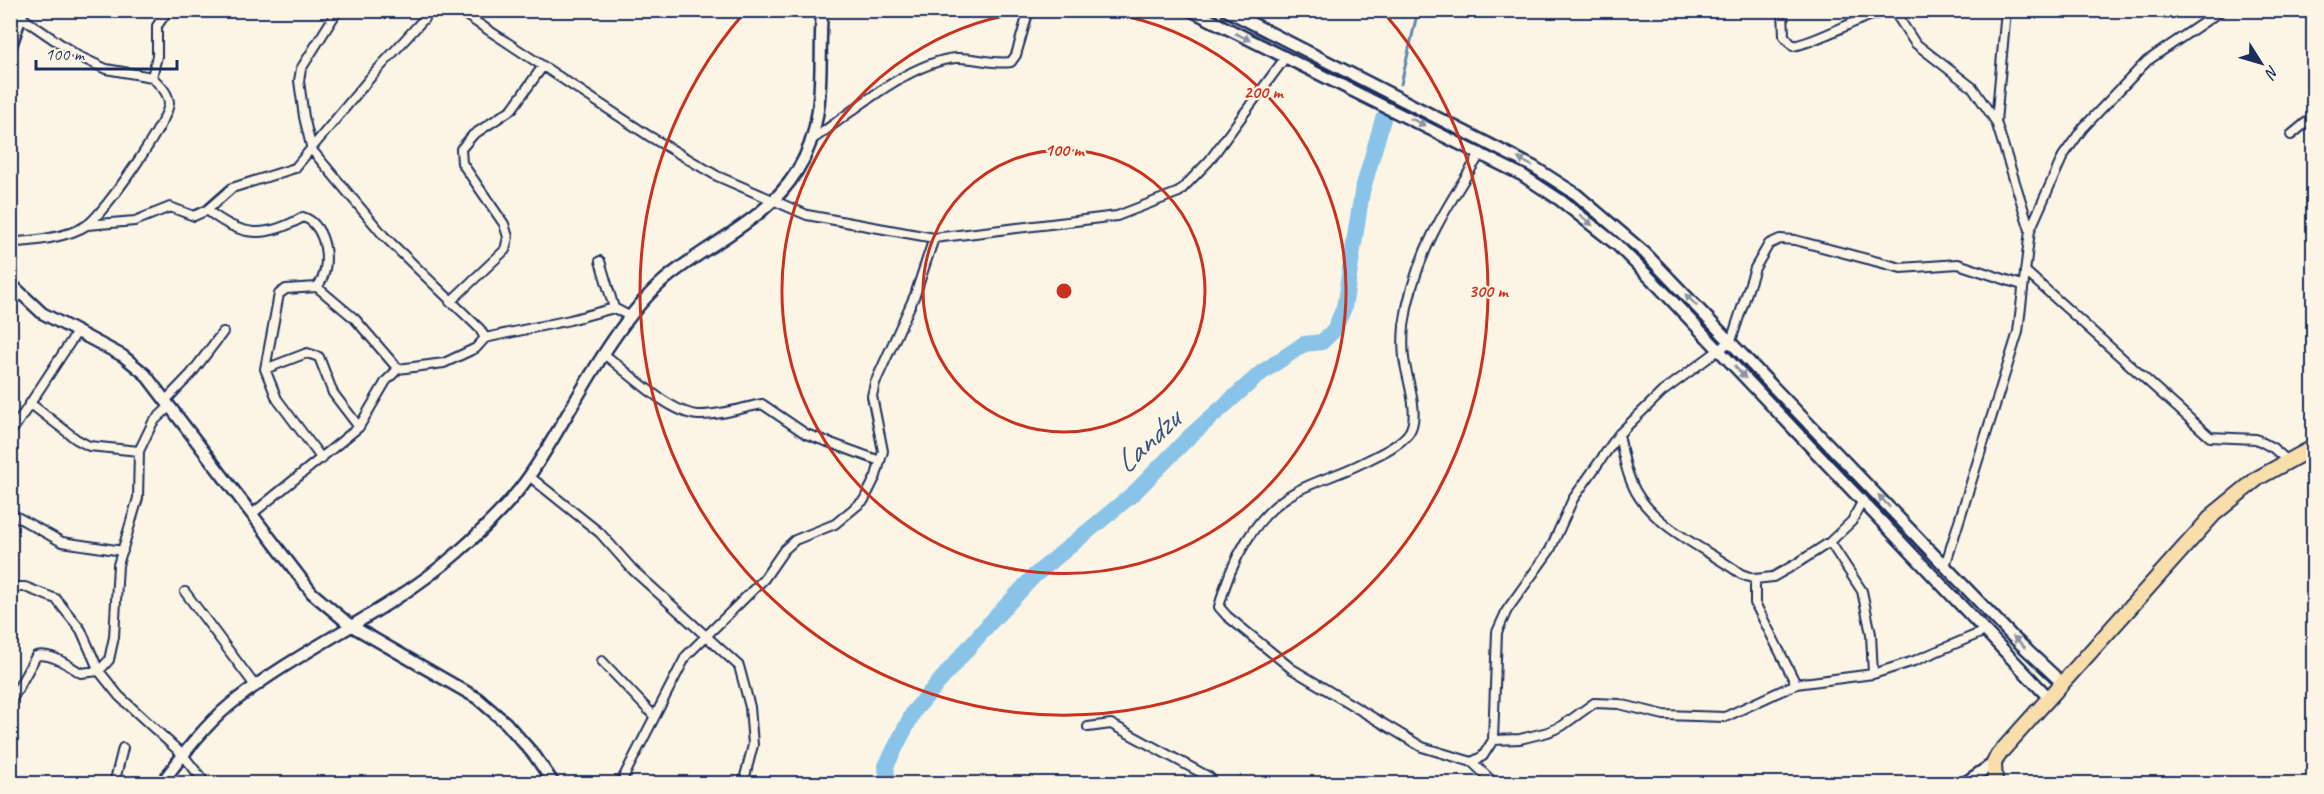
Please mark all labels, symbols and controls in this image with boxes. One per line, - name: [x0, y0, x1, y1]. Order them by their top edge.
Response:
- one-way arrow: [1234, 32, 1251, 41]
- scale bar: [36, 33, 177, 71]
- north arrow: [2231, 33, 2291, 93]
- text: 100 m: [45, 43, 86, 65]
- text: N: [2259, 61, 2283, 84]
- text: 200 m: [1244, 81, 1284, 103]
- one-way arrow: [1409, 117, 1427, 127]
- text: 100 m: [1045, 139, 1085, 161]
- one-way arrow: [1516, 157, 1533, 167]
- one-way arrow: [1578, 214, 1594, 227]
- text: 300 m: [1469, 280, 1509, 302]
- centre of rings: [1054, 281, 1074, 301]
- one-way arrow: [1684, 293, 1698, 307]
- one-way arrow: [1732, 364, 1746, 378]
- water label: Landzu: [1105, 396, 1193, 482]
- one-way arrow: [1878, 494, 1891, 509]
- one-way arrow: [2011, 635, 2026, 649]

